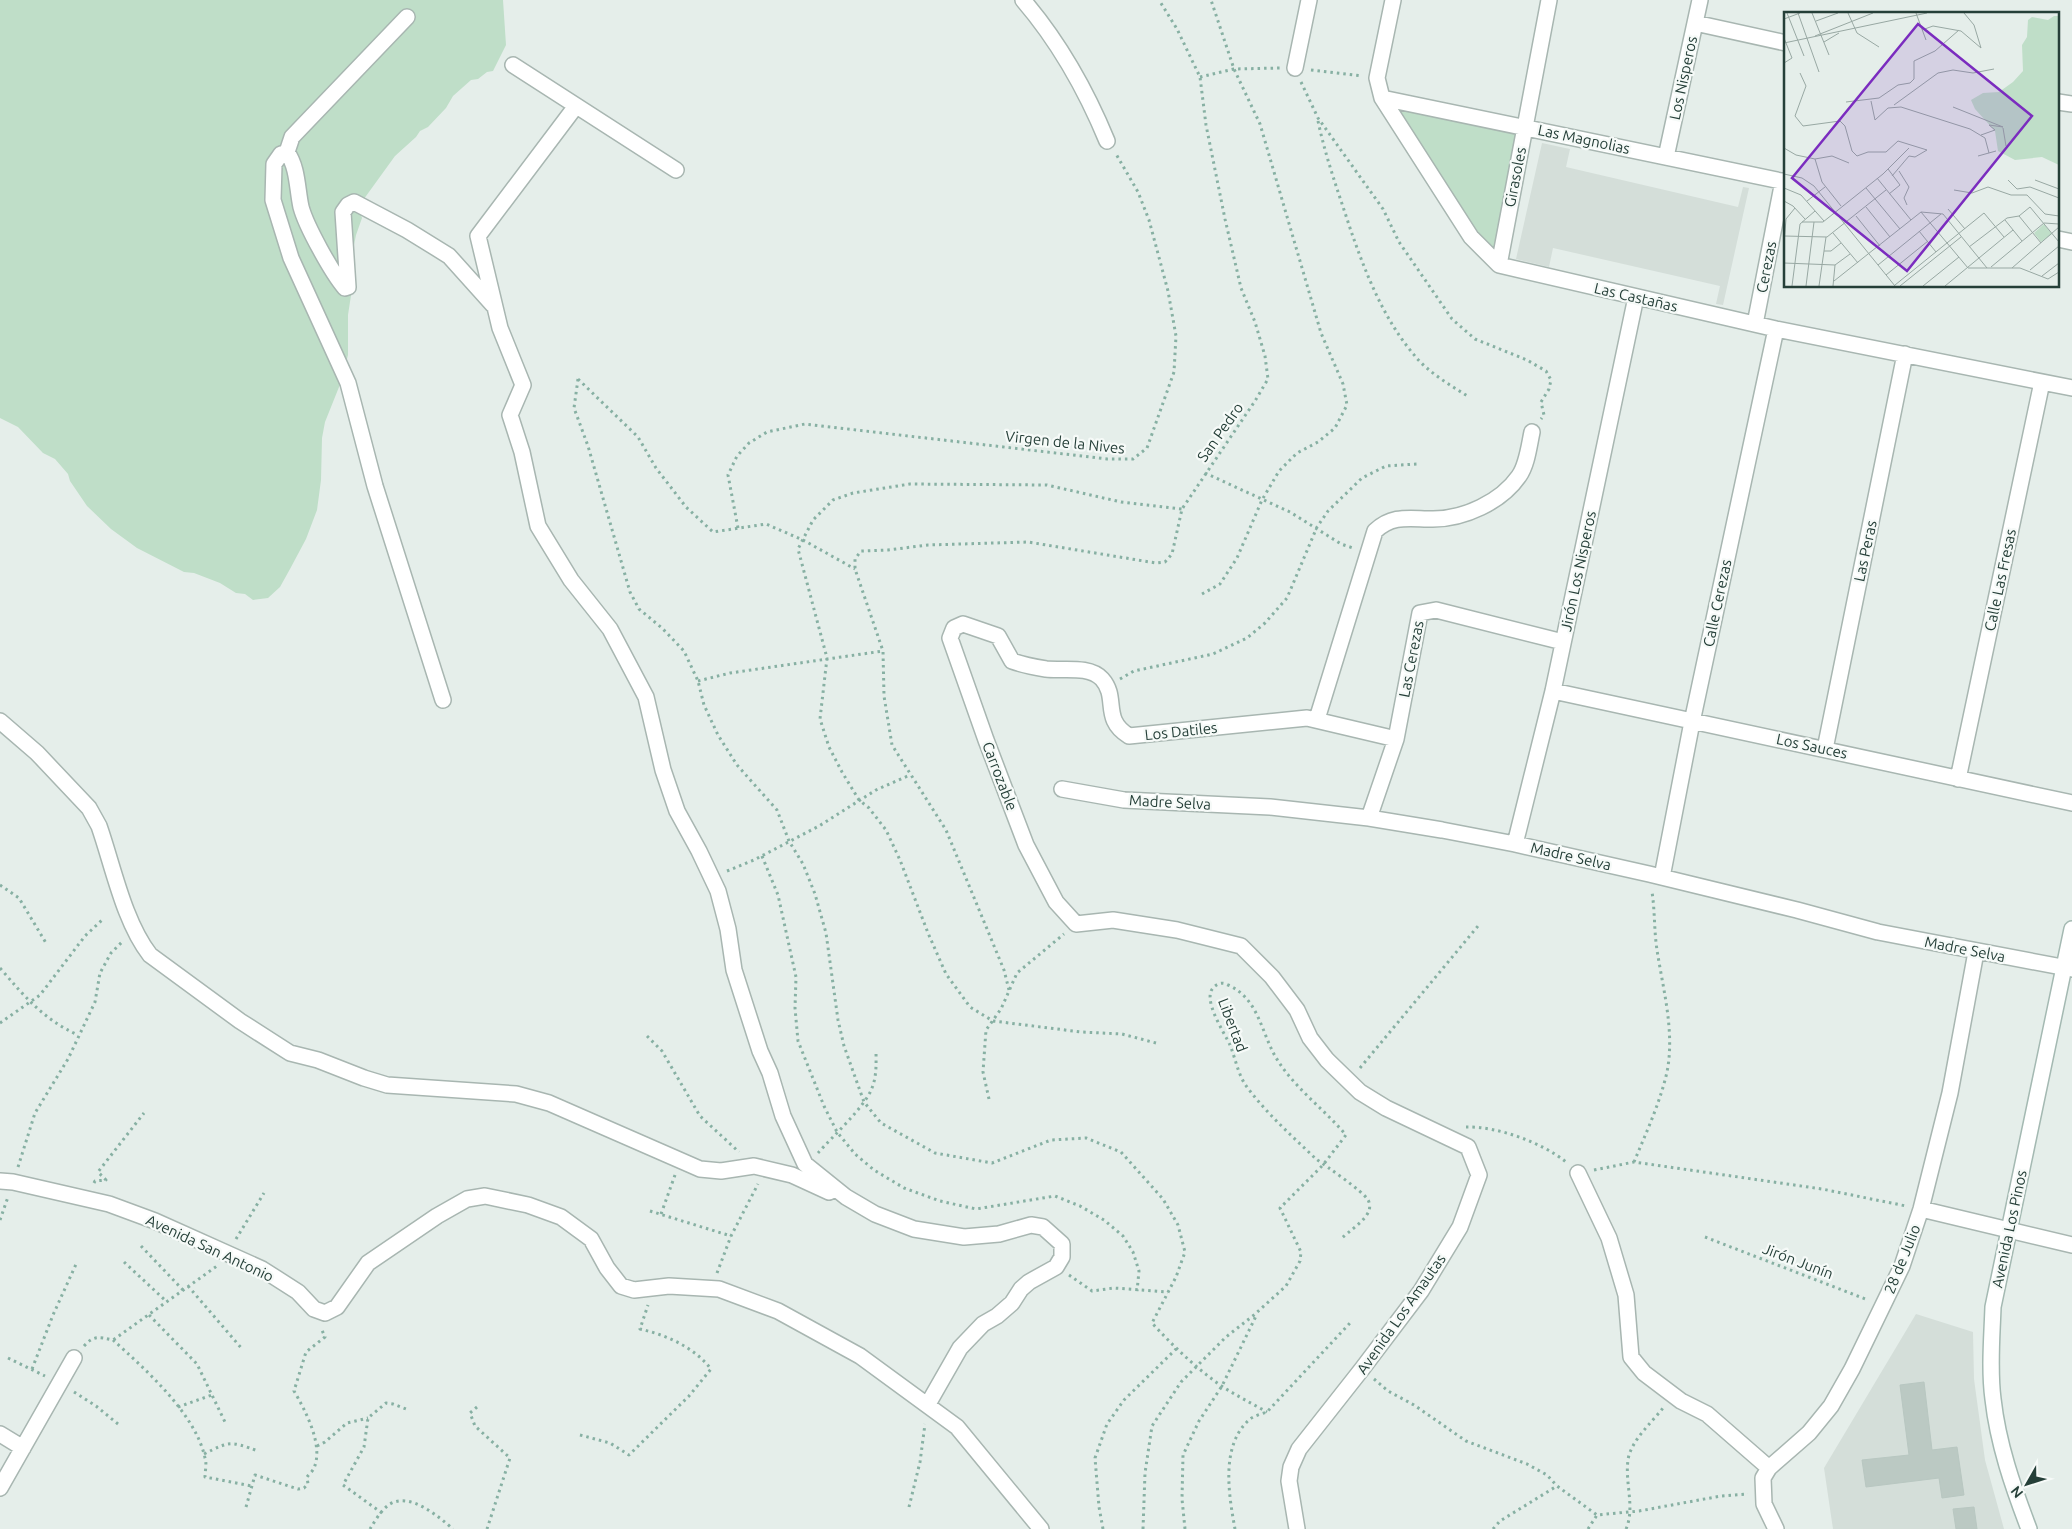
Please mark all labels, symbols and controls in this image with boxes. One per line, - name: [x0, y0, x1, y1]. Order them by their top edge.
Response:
- inset map: [1784, 12, 2060, 288]
- street label: Los Nisperos: [1666, 35, 1700, 121]
- street label: Las Magnolias: [1536, 121, 1632, 157]
- street label: Girasoles: [1501, 145, 1529, 209]
- street label: Cerezas: [1753, 240, 1779, 294]
- street label: Las Castañas: [1593, 279, 1679, 315]
- street label: San Pedro: [1194, 399, 1246, 465]
- street label: Virgen de la Nives: [1004, 427, 1126, 457]
- street label: Jirón Los Nisperos: [1557, 509, 1599, 633]
- street label: Las Peras: [1850, 519, 1880, 583]
- street label: Calle Las Fresas: [1981, 527, 2019, 633]
- street label: Calle Cerezas: [1699, 558, 1735, 648]
- street label: Las Cerezas: [1395, 619, 1427, 699]
- street label: Los Datiles: [1144, 719, 1218, 743]
- street label: Los Sauces: [1775, 730, 1849, 762]
- street label: Carrozable: [979, 739, 1021, 813]
- street label: Madre Selva: [1129, 791, 1211, 813]
- street label: Madre Selva: [1529, 838, 1613, 874]
- street label: Madre Selva: [1923, 933, 2007, 965]
- street label: Libertad: [1215, 996, 1251, 1054]
- street label: Avenida Los Pinos: [1988, 1169, 2030, 1289]
- street label: Avenida San Antonio: [144, 1211, 276, 1285]
- street label: 28 de Julio: [1880, 1222, 1924, 1296]
- street label: Jirón Junín: [1760, 1240, 1836, 1282]
- street label: Avenida Los Amautas: [1353, 1251, 1449, 1377]
- north arrow: [2002, 1459, 2052, 1509]
- text: N: [2007, 1483, 2026, 1501]

